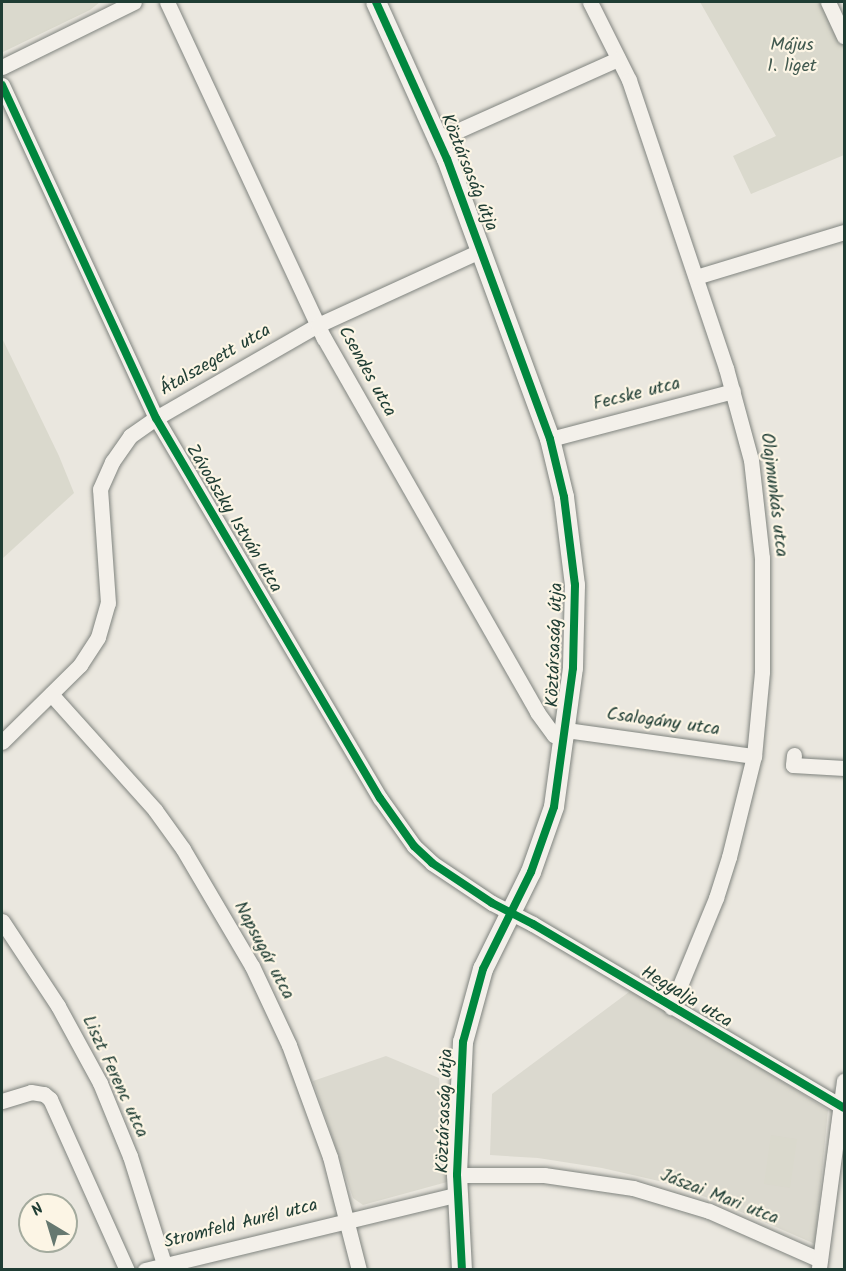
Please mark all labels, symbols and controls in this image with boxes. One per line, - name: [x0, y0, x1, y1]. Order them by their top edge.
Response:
- park label: Május 1. liget: [767, 36, 817, 78]
- street label: Köztársaság útja: [435, 111, 501, 235]
- street label: Átalszegett utca: [157, 321, 275, 401]
- street label: Csendes utca: [332, 323, 400, 421]
- street label: Fecske utca: [591, 374, 683, 416]
- street label: Olajmunkás utca: [755, 432, 791, 558]
- street label: Závodszky István utca: [180, 441, 286, 597]
- street label: Köztársaság útja: [543, 582, 569, 708]
- street label: Csalogány utca: [605, 704, 721, 742]
- street label: Napsugár utca: [228, 898, 298, 1004]
- street label: Hegyalja utca: [637, 962, 735, 1034]
- street label: Liszt Ferenc utca: [76, 1012, 152, 1142]
- street label: Köztársaság útja: [433, 1048, 459, 1174]
- street label: Jászai Mari utca: [657, 1166, 781, 1230]
- north arrow: [18, 1193, 78, 1253]
- street label: Stromfeld Aurél utca: [162, 1195, 320, 1255]
- text: N: [26, 1197, 50, 1223]

